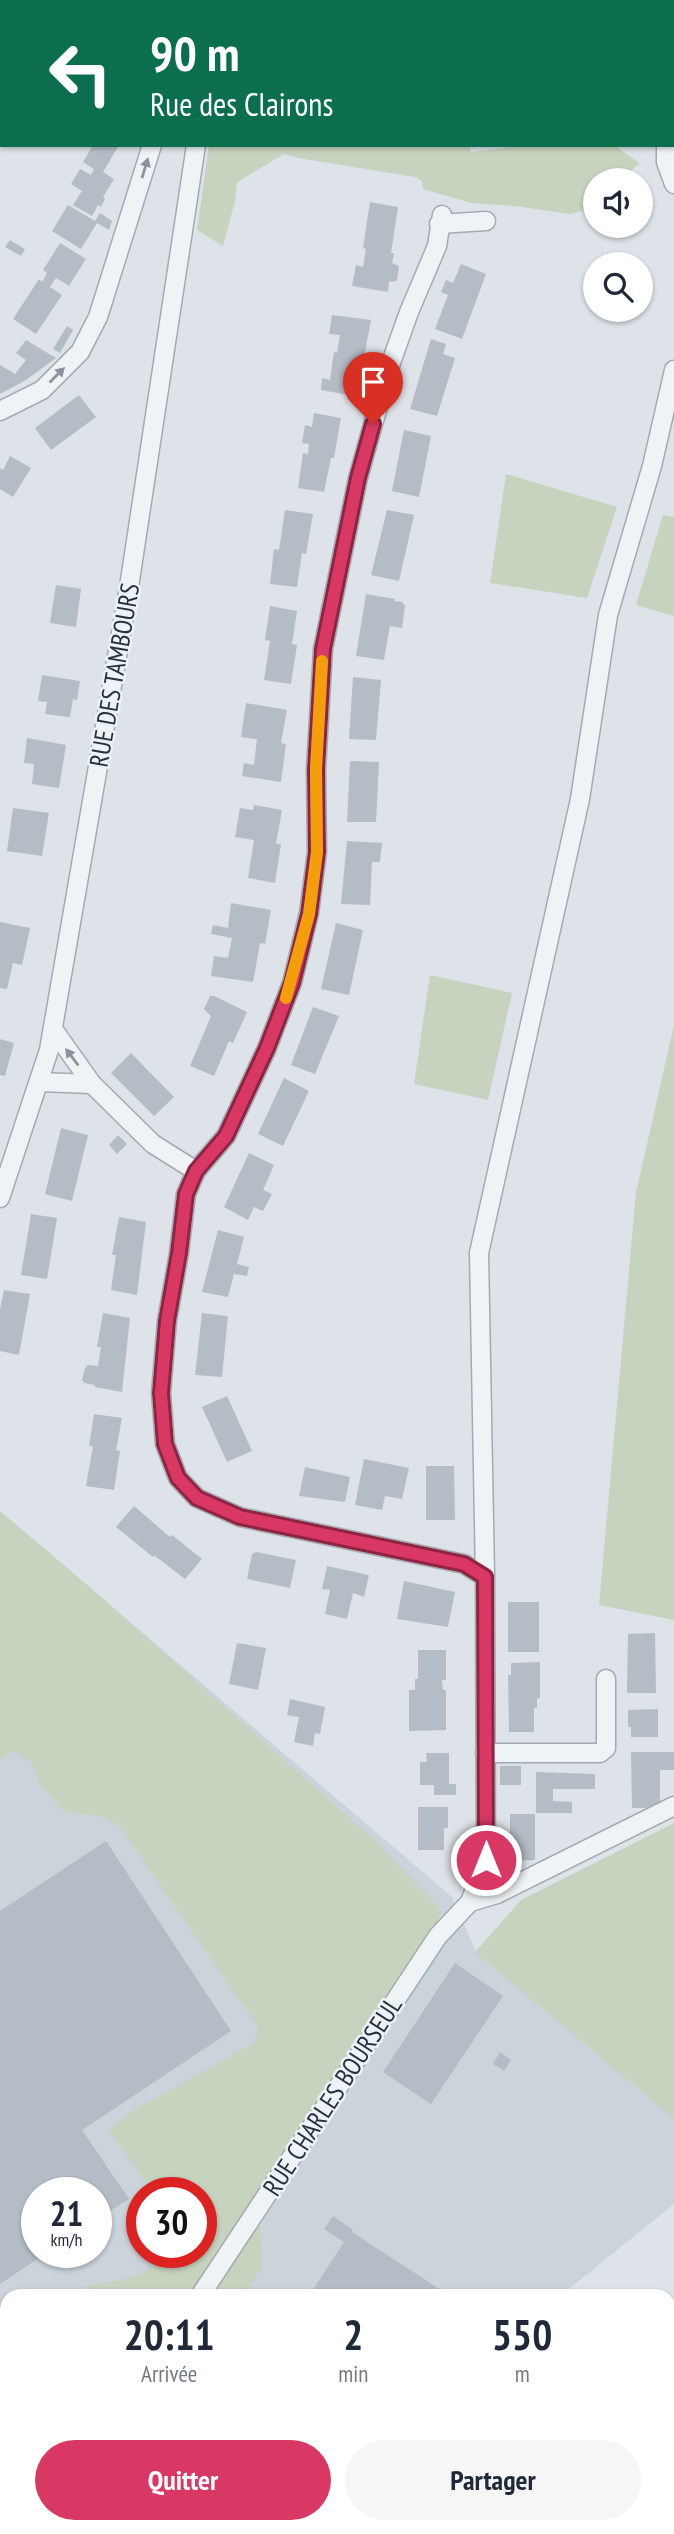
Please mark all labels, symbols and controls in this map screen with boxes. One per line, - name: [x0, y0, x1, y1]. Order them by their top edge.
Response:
- text: 90 m: [150, 21, 239, 85]
- icon: left: [35, 28, 126, 119]
- text: Rue des Clairons: [150, 83, 333, 125]
- one-way arrow: [140, 158, 150, 179]
- map controls: [583, 168, 653, 322]
- button: sound: [583, 168, 653, 238]
- button: search: [583, 252, 653, 322]
- pin: [343, 352, 403, 424]
- icon: arrive: [354, 363, 392, 401]
- one-way arrow: [48, 367, 65, 383]
- street label: RUE DES TAMBOURS: [82, 580, 146, 770]
- one-way arrow: [65, 1048, 79, 1066]
- position arrow: [449, 1823, 523, 1897]
- street label: RUE CHARLES BOURSEUL: [255, 1990, 409, 2202]
- speed limit sign: 30: [126, 2177, 217, 2268]
- text: 21: [50, 2190, 83, 2236]
- text: km/h: [51, 2228, 82, 2251]
- text: 20:11: [124, 2307, 215, 2362]
- text: 2: [343, 2307, 363, 2362]
- text: 550: [492, 2307, 552, 2362]
- text: Arrivée: [141, 2359, 197, 2388]
- text: min: [338, 2359, 368, 2388]
- text: m: [515, 2359, 530, 2388]
- button: Quitter: [35, 2440, 331, 2520]
- button: Partager: [345, 2440, 641, 2520]

